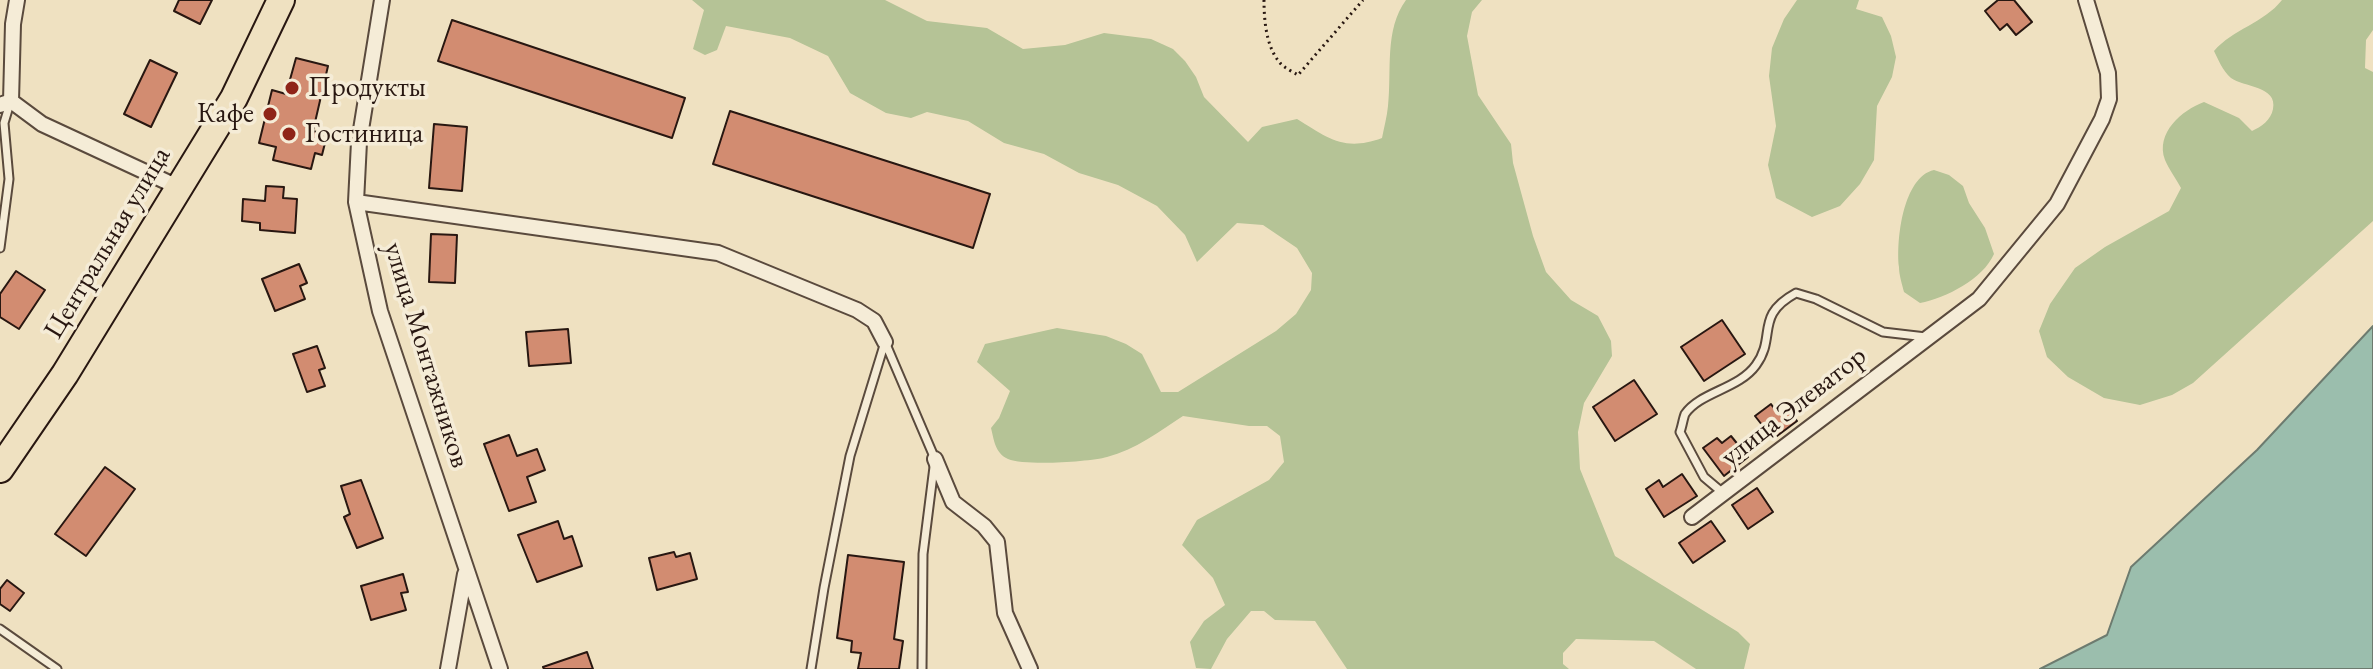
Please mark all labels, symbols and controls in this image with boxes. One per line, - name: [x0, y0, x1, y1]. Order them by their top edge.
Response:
- place label: Продукты: [308, 71, 426, 105]
- marker: Продукты: [283, 79, 301, 97]
- place label: Кафе: [197, 97, 254, 131]
- marker: Кафе: [261, 105, 279, 123]
- place label: Гостиница: [305, 117, 423, 151]
- marker: Гостиница: [280, 125, 298, 143]
- street label: Центральная улица: [38, 141, 178, 345]
- street label: улица Монтажников: [376, 238, 476, 472]
- street label: улица Элеватор: [1714, 340, 1874, 474]

